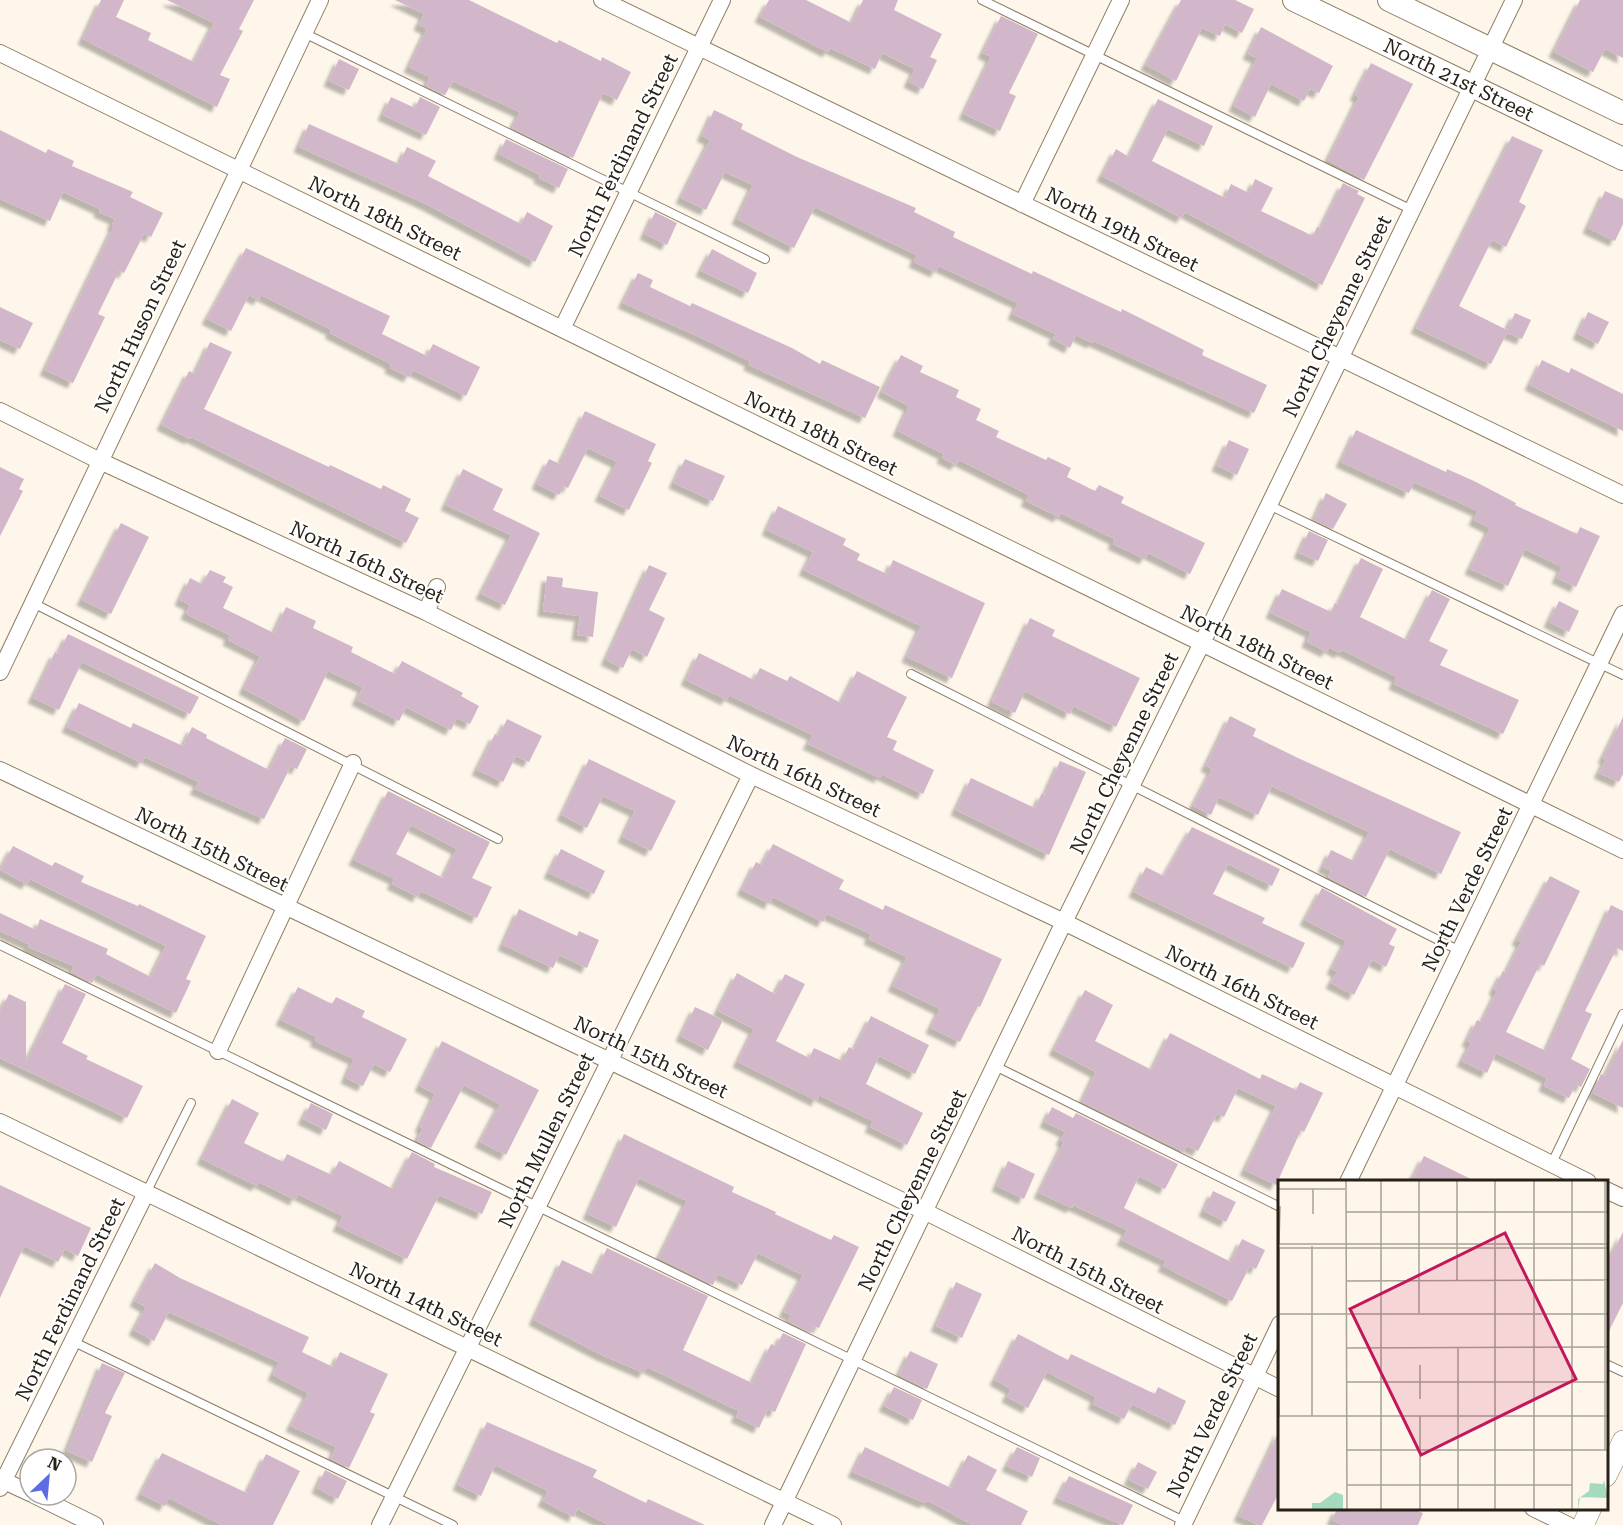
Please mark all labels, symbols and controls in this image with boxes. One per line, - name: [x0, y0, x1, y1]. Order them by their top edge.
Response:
- street label: North 21st Street: [1380, 33, 1538, 126]
- street label: North Ferdinand Street: [563, 49, 683, 261]
- street label: North 18th Street: [305, 171, 466, 266]
- street label: North 19th Street: [1042, 182, 1203, 277]
- street label: North Cheyenne Street: [1278, 211, 1397, 421]
- street label: North Huson Street: [89, 235, 191, 416]
- street label: North 18th Street: [741, 386, 902, 481]
- street label: North 16th Street: [286, 516, 448, 608]
- street label: North 18th Street: [1177, 600, 1338, 695]
- street label: North Cheyenne Street: [1065, 648, 1184, 858]
- street label: North 16th Street: [723, 730, 885, 822]
- street label: North 15th Street: [132, 802, 293, 897]
- street label: North Verde Street: [1417, 802, 1518, 975]
- street label: North 16th Street: [1162, 940, 1323, 1035]
- street label: North 15th Street: [570, 1011, 732, 1103]
- street label: North Mullen Street: [493, 1048, 599, 1232]
- street label: North Cheyenne Street: [853, 1085, 972, 1295]
- inset map: [1278, 1180, 1608, 1510]
- street label: North Ferdinand Street: [10, 1193, 130, 1405]
- street label: North 15th Street: [1008, 1221, 1168, 1319]
- street label: North 14th Street: [346, 1257, 507, 1352]
- street label: North Verde Street: [1162, 1328, 1263, 1501]
- north arrow: [18, 1447, 78, 1507]
- text: N: [45, 1453, 64, 1475]

